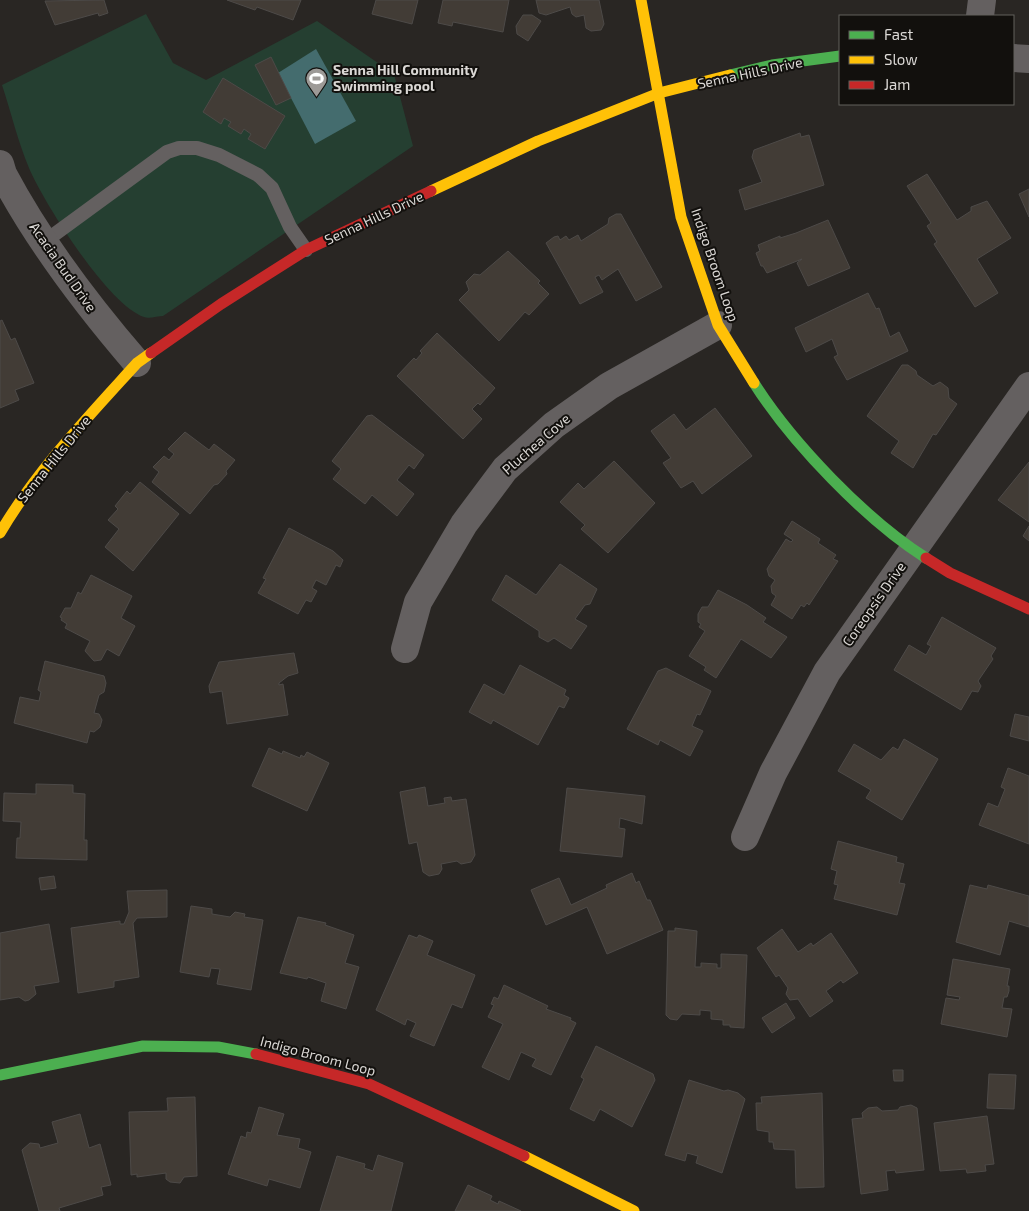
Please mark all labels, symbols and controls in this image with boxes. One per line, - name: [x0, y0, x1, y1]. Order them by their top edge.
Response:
- legend: [839, 15, 1014, 105]
- text: Fast: [884, 25, 914, 43]
- text: Slow: [884, 50, 918, 68]
- street label: Senna Hills Drive: [696, 53, 804, 92]
- place label: Senna Hill Community Swimming pool: [333, 61, 478, 94]
- sports icon: Senna Hill Community Swimming pool: [305, 66, 329, 97]
- text: Jam: [884, 75, 910, 93]
- street label: Senna Hills Drive: [322, 187, 426, 248]
- street label: Indigo Broom Loop: [688, 206, 743, 324]
- street label: Acacia Bud Drive: [26, 219, 101, 315]
- street label: Pluchea Cove: [498, 410, 573, 478]
- street label: Senna Hills Drive: [13, 412, 94, 506]
- street label: Coreopsis Drive: [838, 558, 909, 649]
- street label: Indigo Broom Loop: [259, 1032, 378, 1079]

